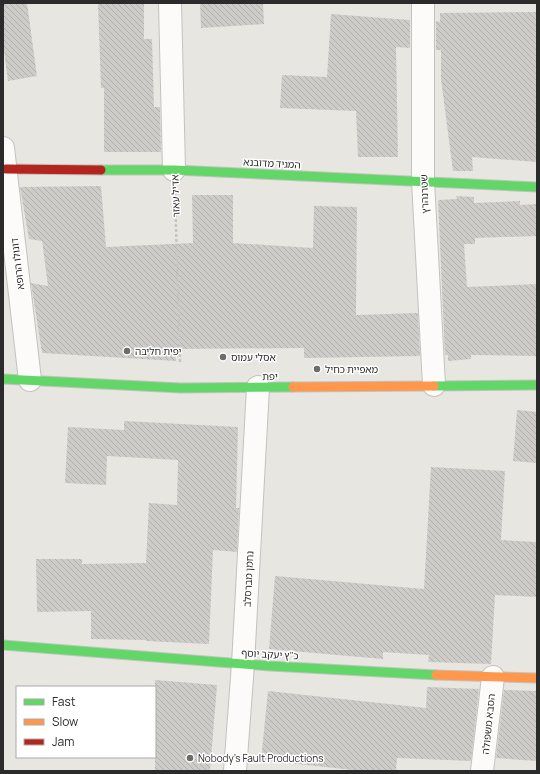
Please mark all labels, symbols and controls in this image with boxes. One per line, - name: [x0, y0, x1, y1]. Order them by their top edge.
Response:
- street label: המגיד מדובנא: [243, 155, 301, 171]
- street label: אדיל עאזר: [167, 174, 183, 218]
- street label: שטרנהרץ: [416, 174, 432, 214]
- street label: דונולו הרופא: [7, 237, 27, 291]
- place label: יפית חליבה: [135, 344, 182, 358]
- marker: יפית חליבה: [122, 346, 132, 356]
- place label: אסלי עמוס: [231, 350, 276, 364]
- marker: אסלי עמוס: [218, 352, 228, 362]
- place label: מאפיית כחיל: [325, 362, 379, 376]
- marker: מאפיית כחיל: [312, 364, 322, 374]
- street label: יפת: [262, 369, 278, 383]
- street label: נחמן מברסלב: [240, 550, 256, 608]
- street label: כ"ץ יעקב יוסף: [241, 646, 299, 662]
- legend: [16, 686, 156, 758]
- text: Fast: [52, 693, 76, 710]
- street label: הסבא משפולה: [478, 693, 498, 755]
- text: Slow: [52, 713, 78, 730]
- text: Jam: [52, 733, 74, 750]
- place label: Nobody's Fault Productions: [198, 751, 323, 765]
- marker: Nobody's Fault Productions: [185, 753, 195, 763]

